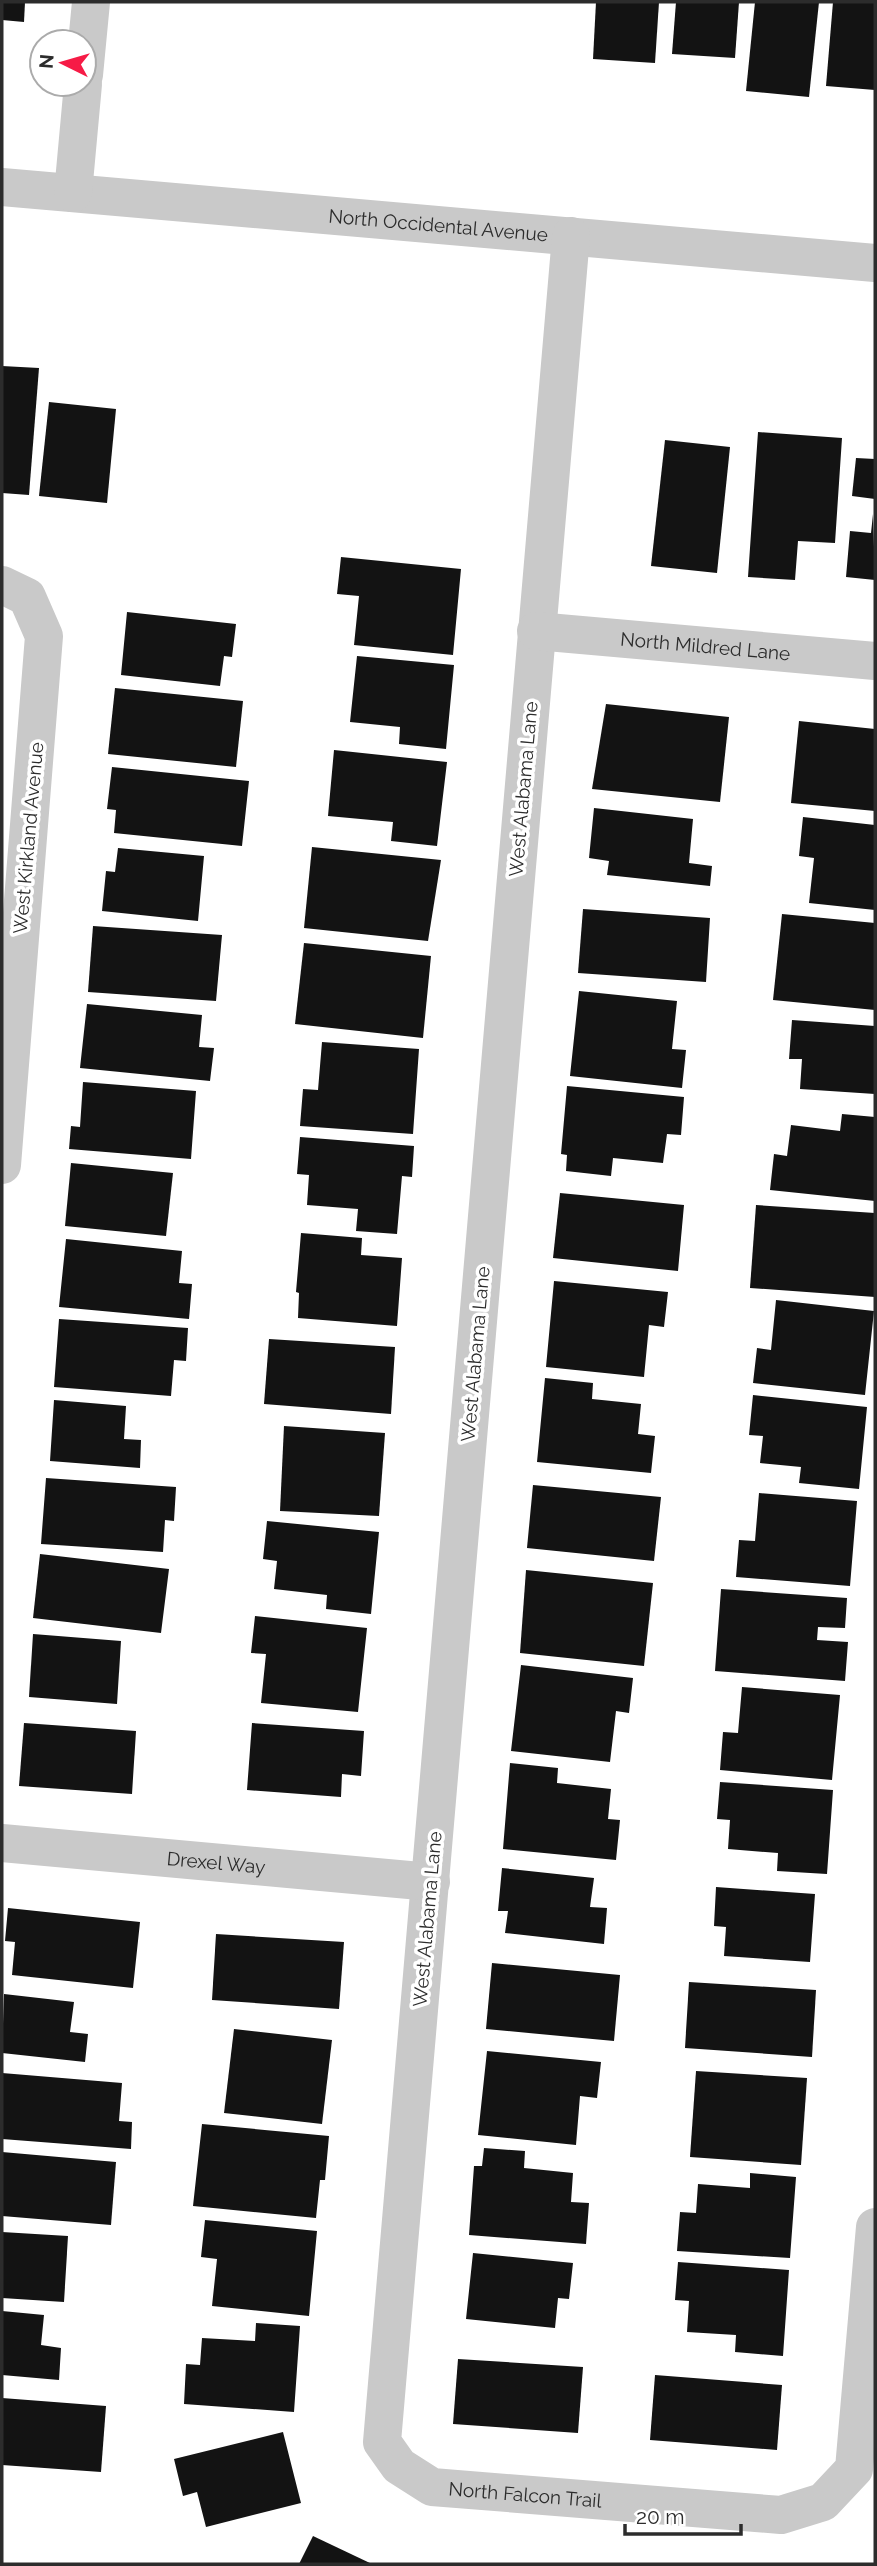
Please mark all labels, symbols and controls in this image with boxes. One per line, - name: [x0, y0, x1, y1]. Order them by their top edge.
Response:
- north arrow: [28, 28, 98, 98]
- text: N: [34, 53, 58, 70]
- street label: North Occidental Avenue: [328, 204, 549, 245]
- street label: North Mildred Lane: [619, 628, 791, 664]
- street label: West Alabama Lane: [504, 700, 542, 878]
- street label: West Kirkland Avenue: [9, 741, 47, 935]
- street label: West Alabama Lane: [456, 1265, 494, 1443]
- street label: West Alabama Lane: [408, 1830, 446, 2008]
- street label: Drexel Way: [166, 1847, 266, 1878]
- street label: North Falcon Trail: [448, 2477, 603, 2512]
- scale bar: [625, 2492, 740, 2536]
- text: 20 m: [636, 2504, 684, 2529]

